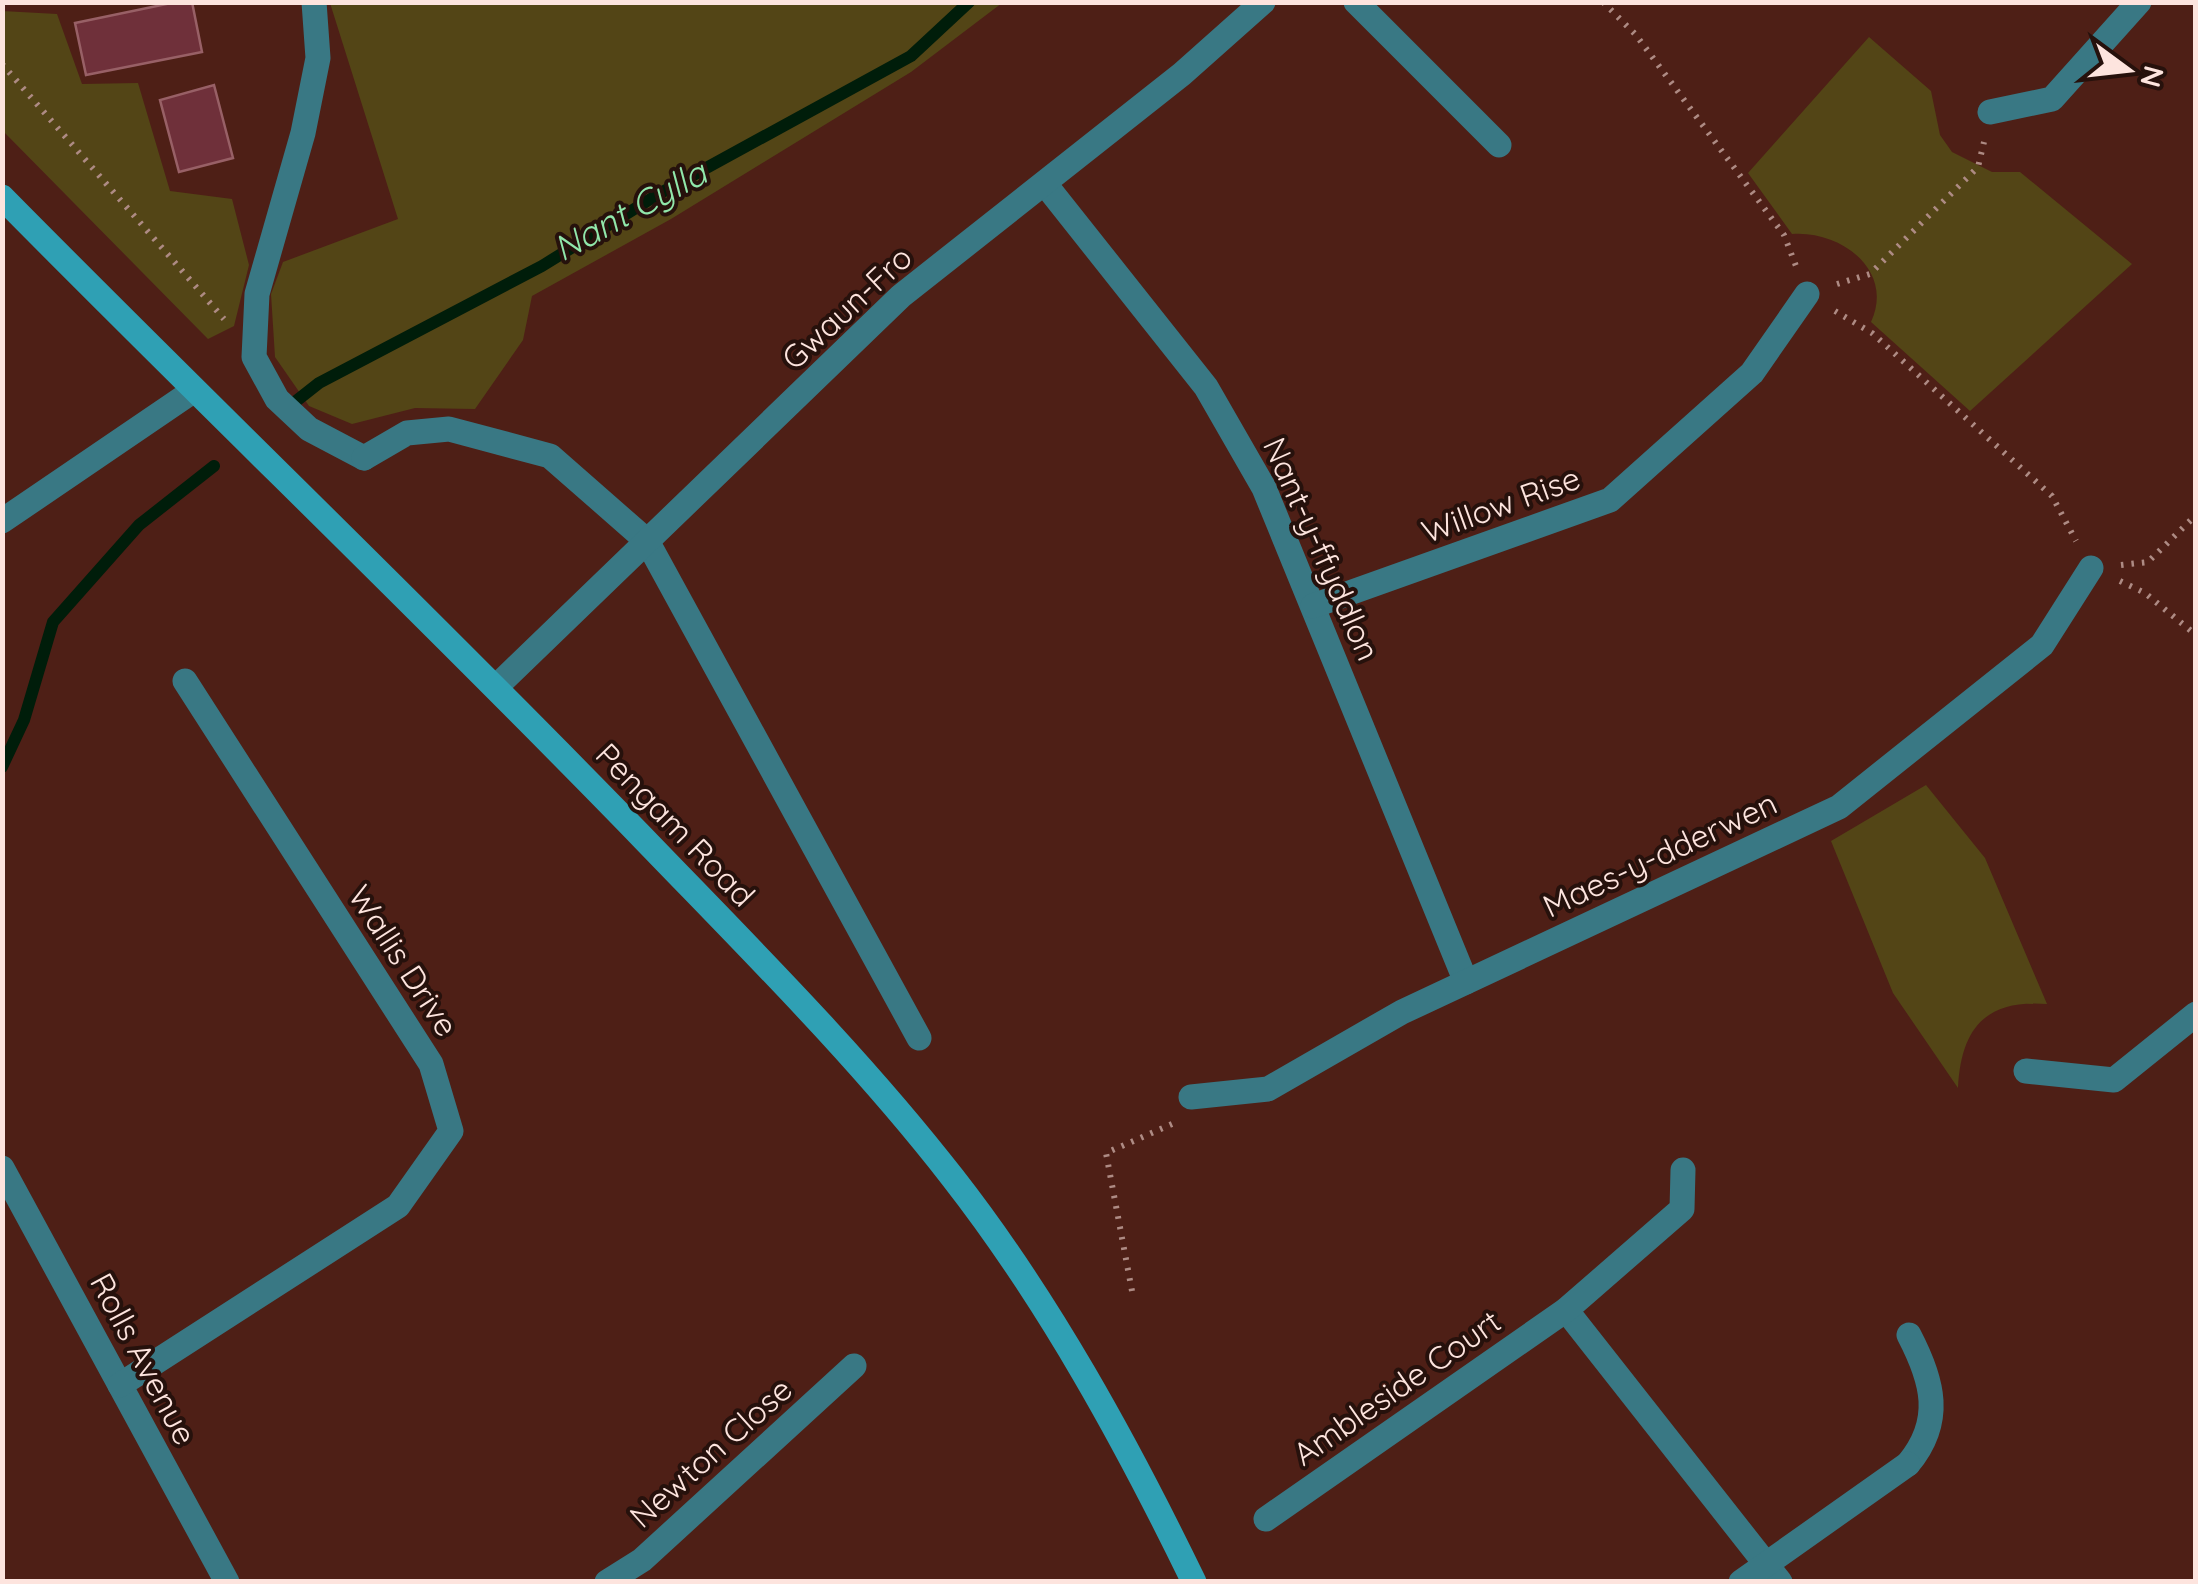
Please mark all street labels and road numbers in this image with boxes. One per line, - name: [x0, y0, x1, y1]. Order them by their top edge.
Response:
- street label: Gwaun-Fro: [773, 237, 920, 378]
- street label: Nant-y-ffyddlon: [1255, 431, 1389, 666]
- street label: Willow Rise: [1416, 457, 1585, 551]
- street label: Pengam Road: [588, 734, 764, 914]
- street label: Maes-y-dderwen: [1536, 782, 1783, 926]
- street label: Wallis Drive: [340, 877, 468, 1044]
- street label: Rolls Avenue: [82, 1266, 206, 1451]
- street label: Ambleside Court: [1285, 1301, 1508, 1474]
- street label: Newton Close: [621, 1369, 800, 1536]

